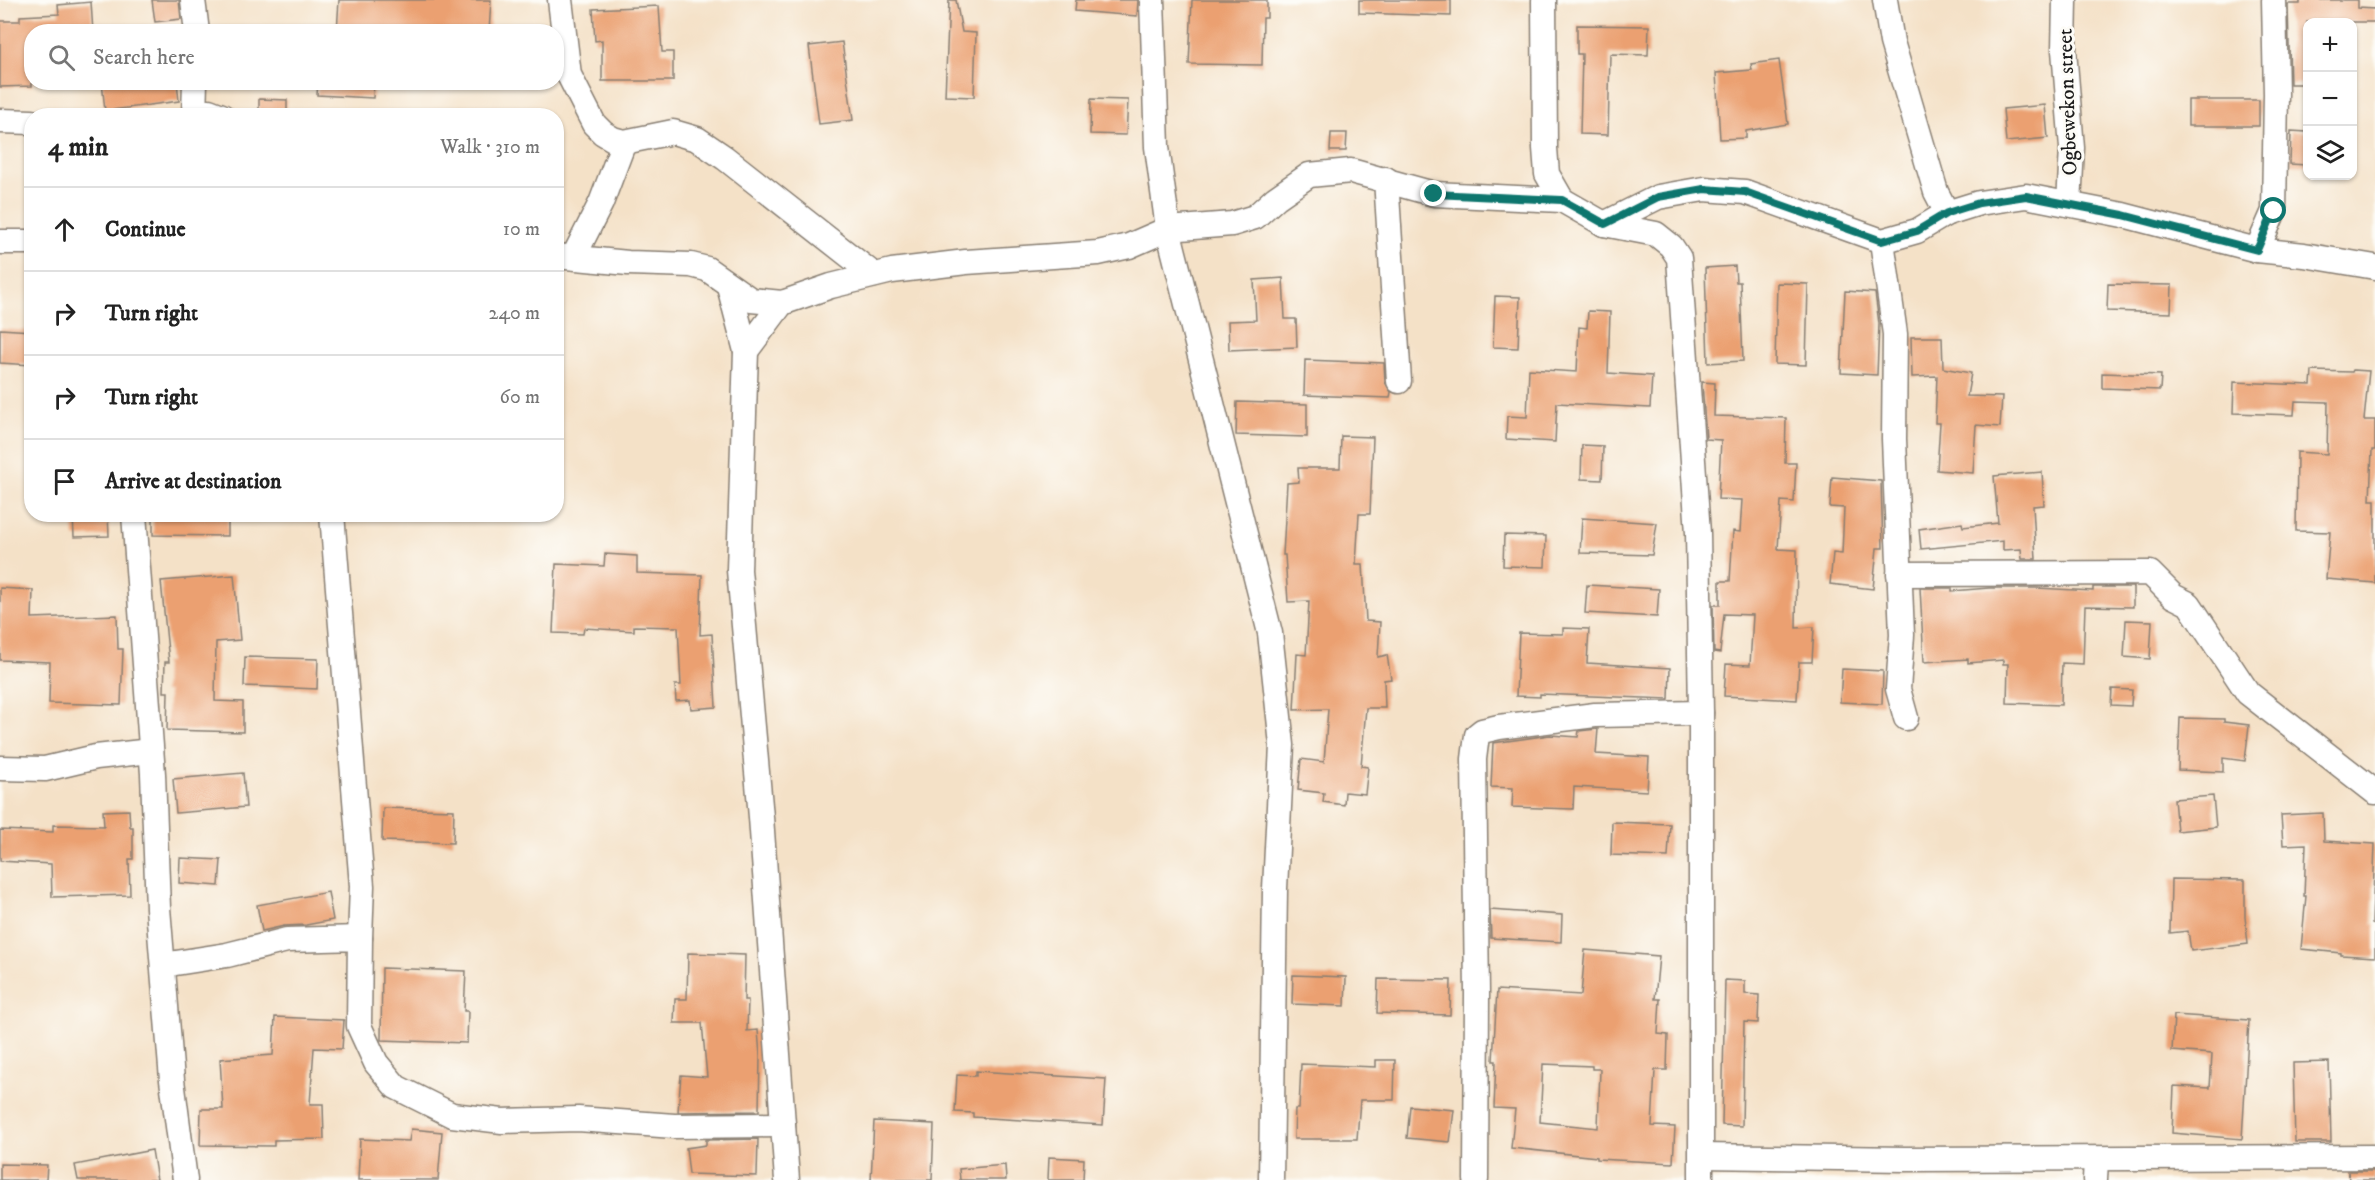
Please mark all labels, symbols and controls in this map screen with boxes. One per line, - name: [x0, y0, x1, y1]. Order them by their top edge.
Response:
- map controls: [2303, 18, 2357, 180]
- button: +: [2303, 18, 2357, 72]
- search box: [24, 24, 564, 90]
- street label: Ogbewekon street: [2052, 28, 2084, 176]
- icon: search: [45, 41, 78, 74]
- text: Search here: [93, 44, 195, 71]
- button: −: [2303, 72, 2357, 126]
- button: layers: [2303, 126, 2357, 180]
- text: 4 min: [48, 131, 108, 164]
- text: Walk · 310 m: [440, 135, 540, 160]
- route end: [1420, 180, 1446, 206]
- route start: [2260, 197, 2286, 223]
- icon: ahead: [48, 213, 81, 246]
- text: Continue: [105, 216, 186, 243]
- text: 10 m: [503, 217, 540, 242]
- icon: right: [48, 297, 81, 330]
- text: Turn right: [105, 300, 198, 327]
- text: 240 m: [489, 301, 540, 326]
- icon: right: [48, 381, 81, 414]
- text: Turn right: [105, 384, 198, 411]
- text: 60 m: [500, 385, 540, 410]
- icon: arrive: [48, 465, 81, 498]
- text: Arrive at destination: [105, 468, 282, 495]

